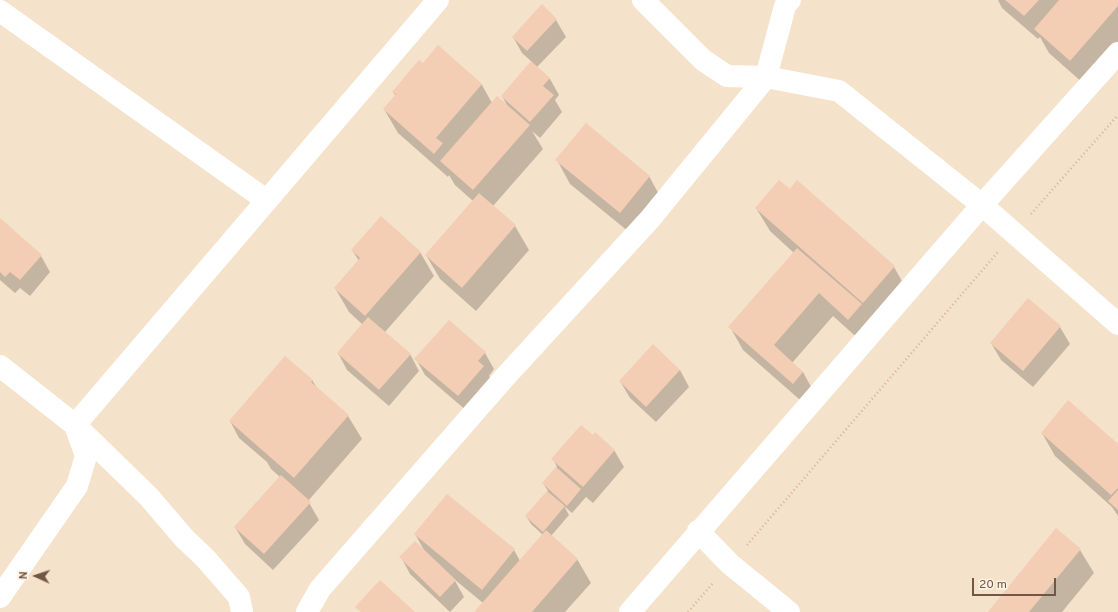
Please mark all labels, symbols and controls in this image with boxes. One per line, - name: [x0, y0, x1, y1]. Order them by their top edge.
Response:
- north arrow: [16, 556, 56, 596]
- scale bar: [974, 570, 1058, 596]
- text: N: [17, 571, 31, 580]
- text: 20 m: [979, 577, 1007, 593]

